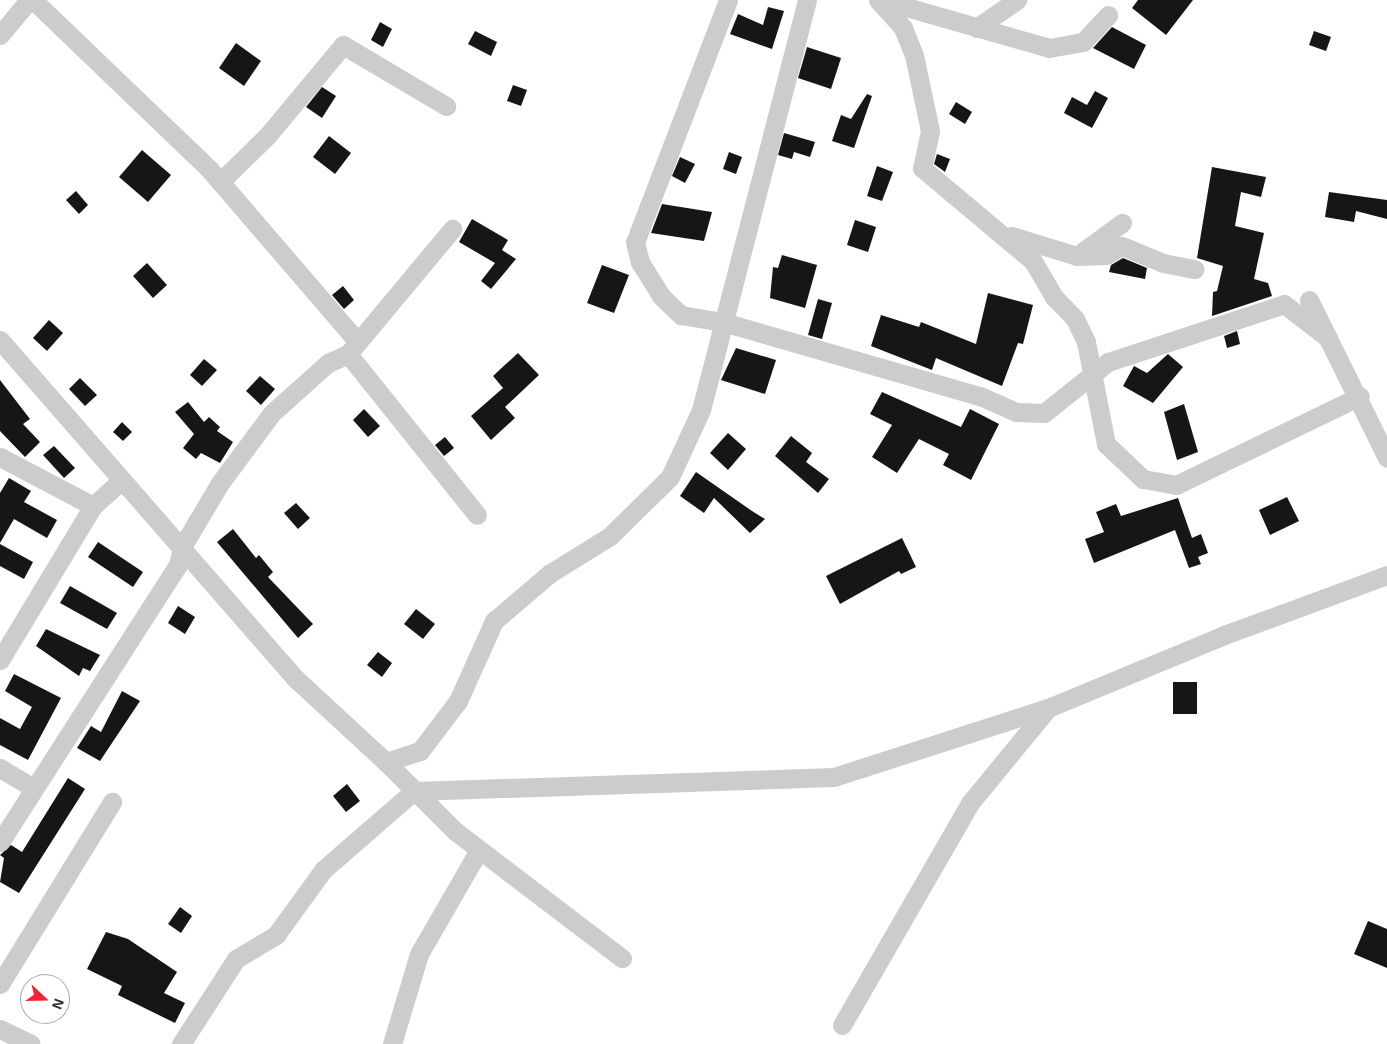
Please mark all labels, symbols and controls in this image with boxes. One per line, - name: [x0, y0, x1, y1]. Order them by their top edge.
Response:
- north arrow: [20, 974, 70, 1024]
- text: N: [49, 996, 68, 1012]

